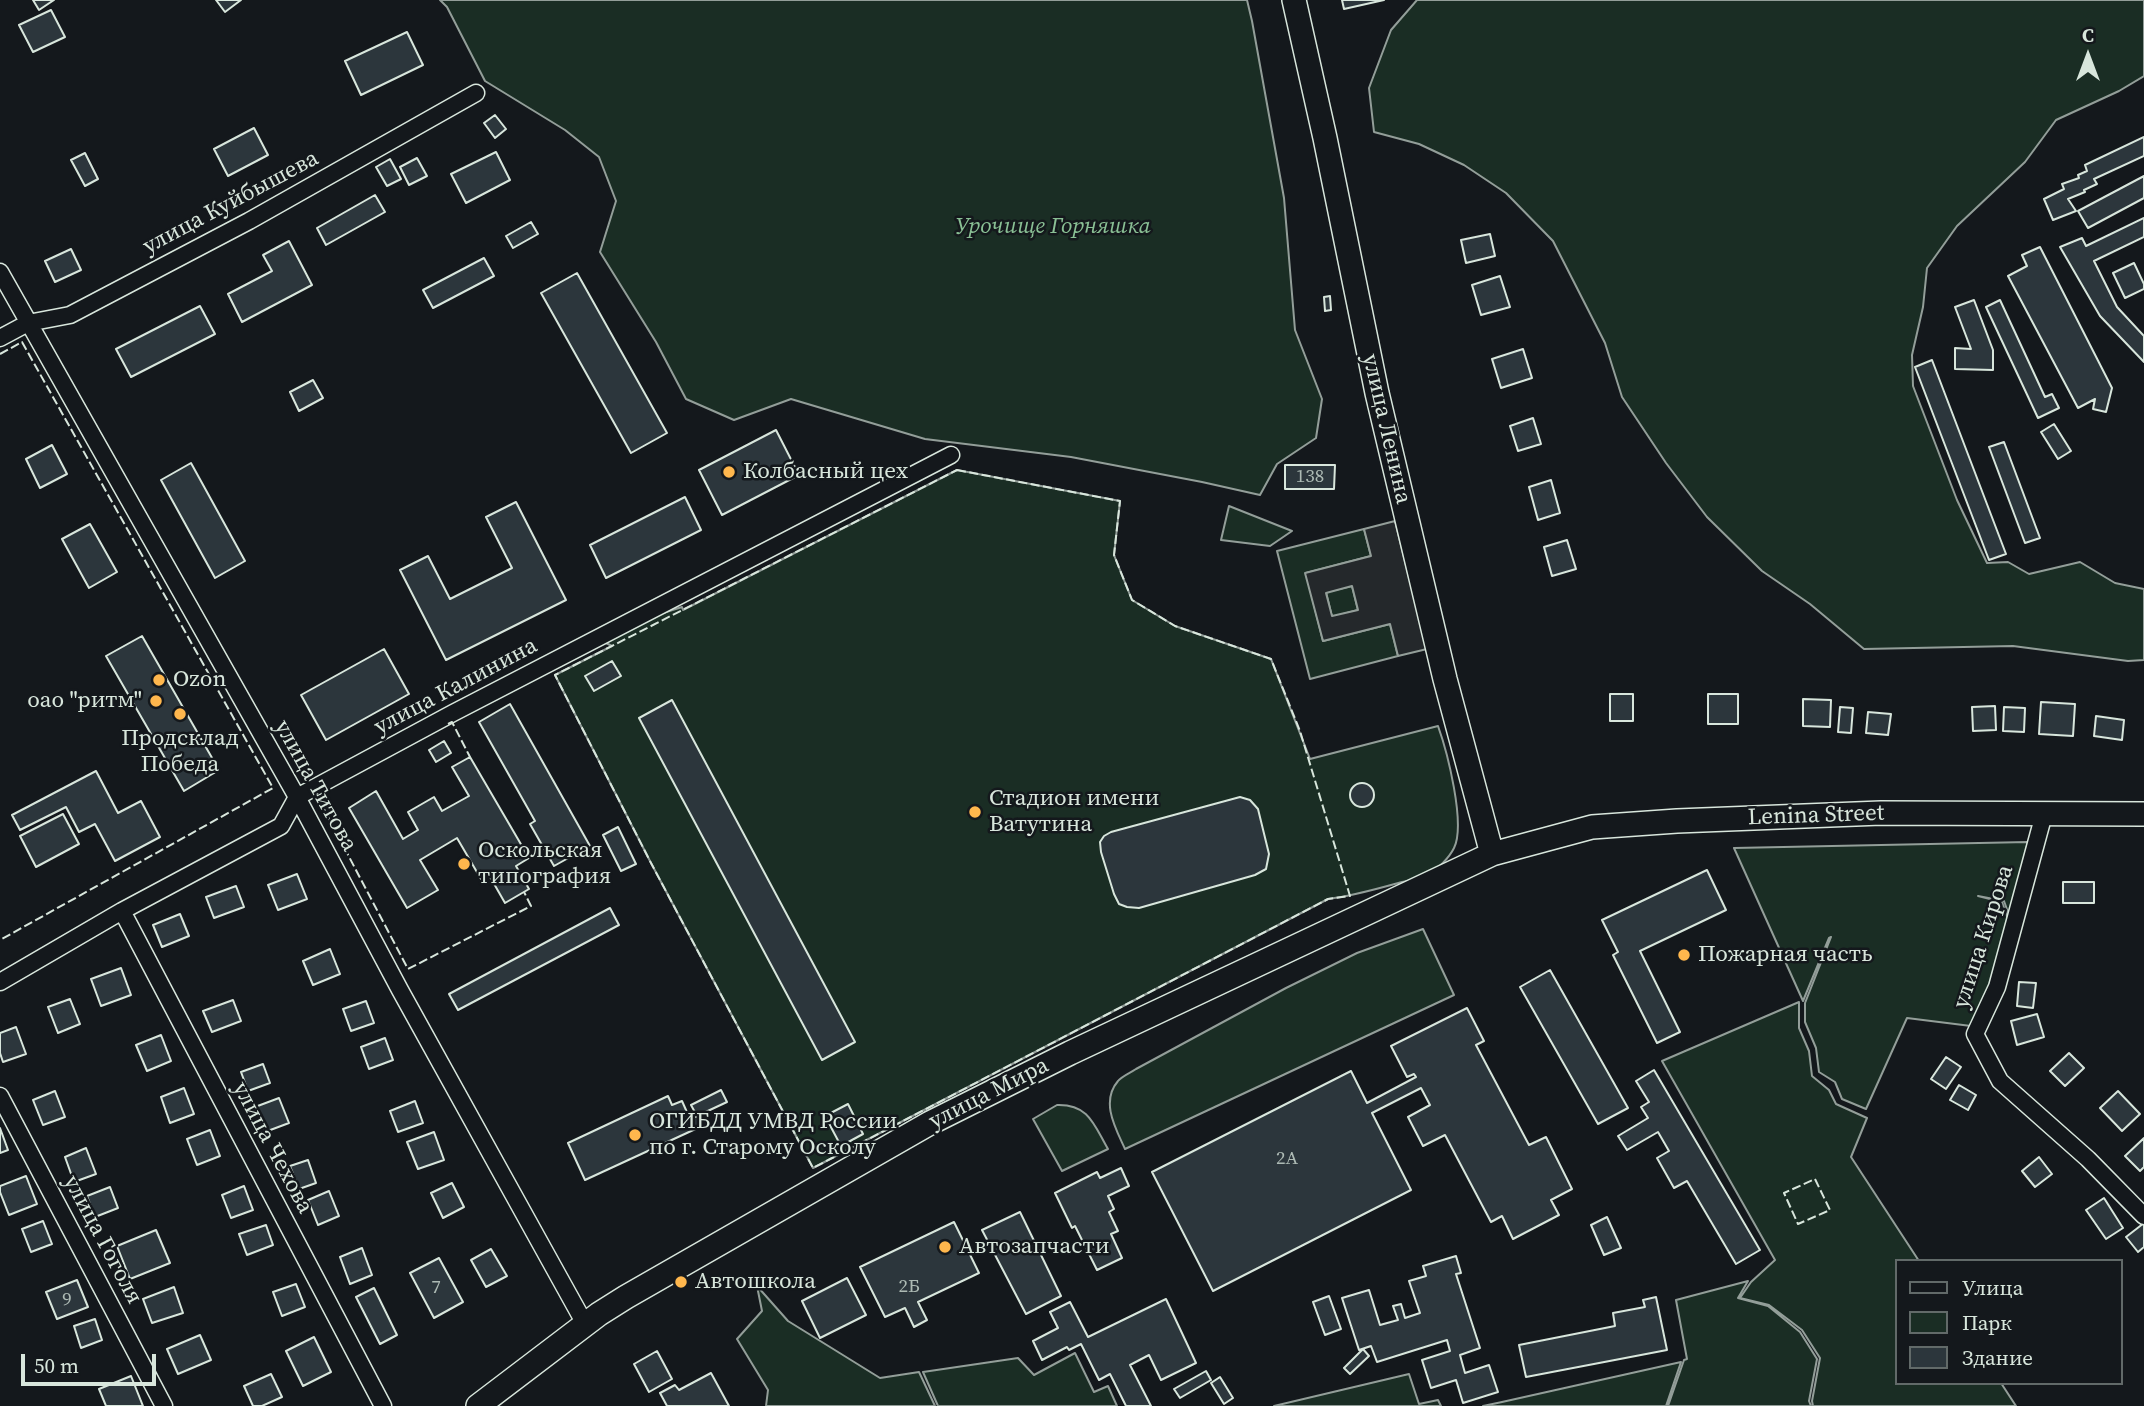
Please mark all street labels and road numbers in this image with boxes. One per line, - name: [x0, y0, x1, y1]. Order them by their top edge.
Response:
- street label: улица Куйбышева: [138, 145, 324, 261]
- street label: улица Ленина: [1355, 351, 1417, 507]
- street label: улица Калинина: [370, 632, 542, 742]
- street label: улица Титова: [267, 715, 363, 857]
- street label: Lenina Street: [1747, 800, 1885, 832]
- street label: улица Кирова: [1948, 862, 2020, 1012]
- street label: улица Мира: [925, 1052, 1053, 1136]
- street label: улица Чехова: [226, 1077, 318, 1219]
- street label: улица Гоголя: [56, 1171, 148, 1309]

